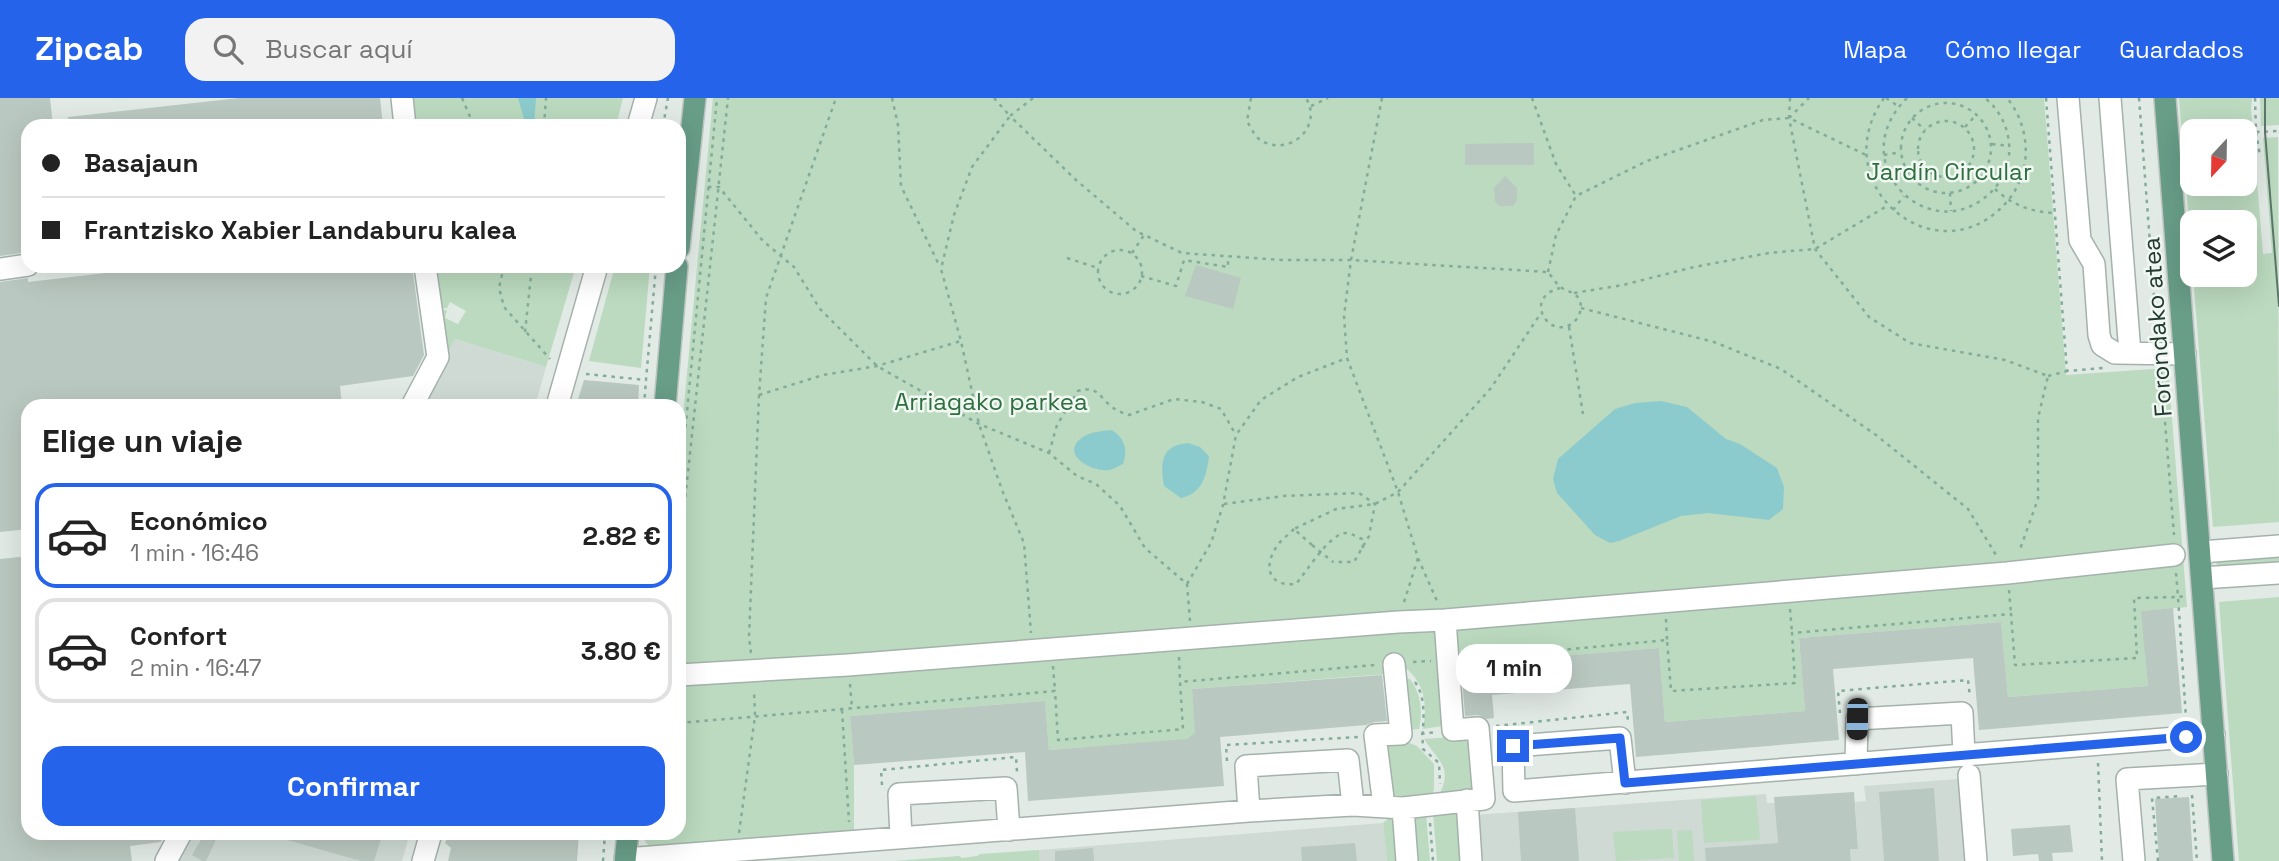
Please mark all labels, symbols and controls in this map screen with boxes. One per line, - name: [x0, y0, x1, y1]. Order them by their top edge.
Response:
- search box: [185, 18, 675, 81]
- text: Zipcab: [35, 28, 143, 70]
- icon: search: [209, 30, 247, 68]
- text: Buscar aquí: [265, 32, 413, 66]
- text: Mapa: [1843, 34, 1907, 65]
- text: Cómo llegar: [1945, 34, 2081, 65]
- text: Guardados: [2119, 34, 2244, 65]
- north arrow: [2180, 119, 2258, 196]
- map controls: [2180, 119, 2257, 287]
- text: Basajaun: [84, 146, 198, 180]
- park label: Jardín Circular: [1866, 156, 2032, 187]
- button: layers: [2180, 210, 2257, 287]
- text: Frantzisko Xabier Landaburu kalea: [84, 213, 517, 247]
- street label: Forondako atea: [2135, 236, 2179, 418]
- park label: Arriagako parkea: [894, 386, 1088, 417]
- text: Elige un viaje: [42, 421, 243, 461]
- icon: car: [46, 504, 109, 567]
- text: Económico: [130, 504, 268, 538]
- text: 2.82 €: [583, 519, 661, 553]
- text: 1 min · 16:46: [130, 538, 259, 568]
- icon: car: [46, 619, 109, 682]
- text: Confort: [130, 619, 227, 653]
- text: 3.80 €: [581, 634, 661, 668]
- callout: 1 min: [1455, 644, 1571, 694]
- text: 2 min · 16:47: [130, 653, 262, 683]
- text: 1 min: [1486, 653, 1542, 683]
- car: [1847, 698, 1868, 740]
- route start: [2170, 721, 2202, 753]
- route end: [1497, 730, 1529, 762]
- button: Confirmar: [42, 746, 665, 826]

